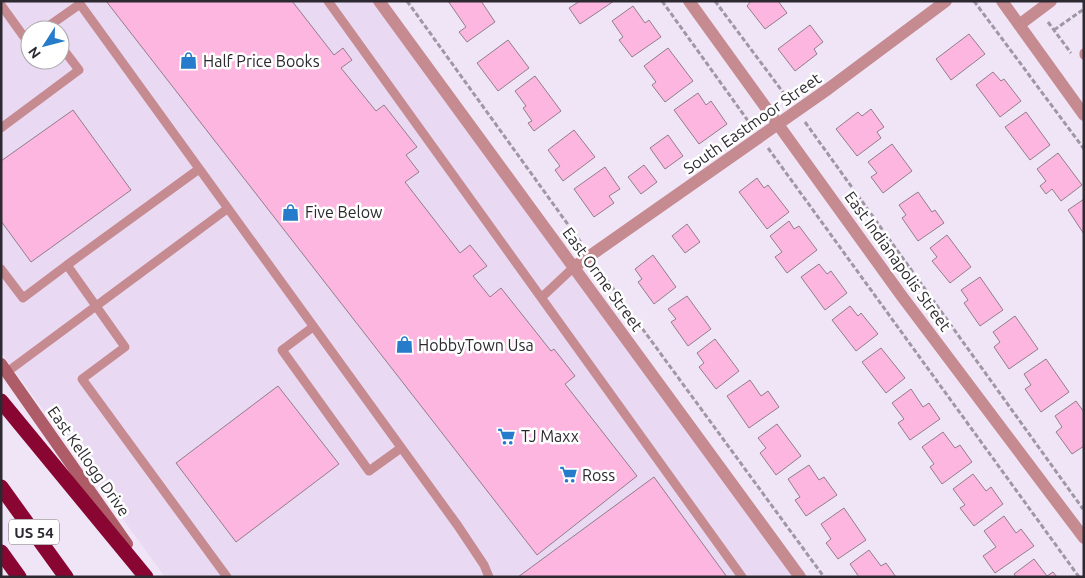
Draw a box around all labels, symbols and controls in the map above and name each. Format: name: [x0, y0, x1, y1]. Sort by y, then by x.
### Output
north arrow: [20, 20, 70, 70]
text: N: [25, 44, 44, 62]
shop icon: Half Price Books: [179, 51, 199, 71]
place label: Half Price Books: [203, 52, 320, 70]
street label: South Eastmoor Street: [680, 68, 825, 177]
street label: East Indianapolis Street: [841, 188, 955, 335]
shop icon: Five Below: [281, 202, 301, 222]
place label: Five Below: [305, 203, 383, 221]
street label: East Orme Street: [559, 224, 647, 335]
shop icon: HobbyTown Usa: [394, 335, 414, 355]
place label: HobbyTown Usa: [418, 336, 534, 354]
street label: East Kellogg Drive: [44, 403, 134, 519]
supermarket icon: TJ Maxx: [497, 426, 517, 446]
place label: TJ Maxx: [521, 427, 579, 445]
supermarket icon: Ross: [558, 465, 578, 485]
place label: Ross: [582, 466, 615, 484]
road number: US 54: [9, 520, 59, 544]

